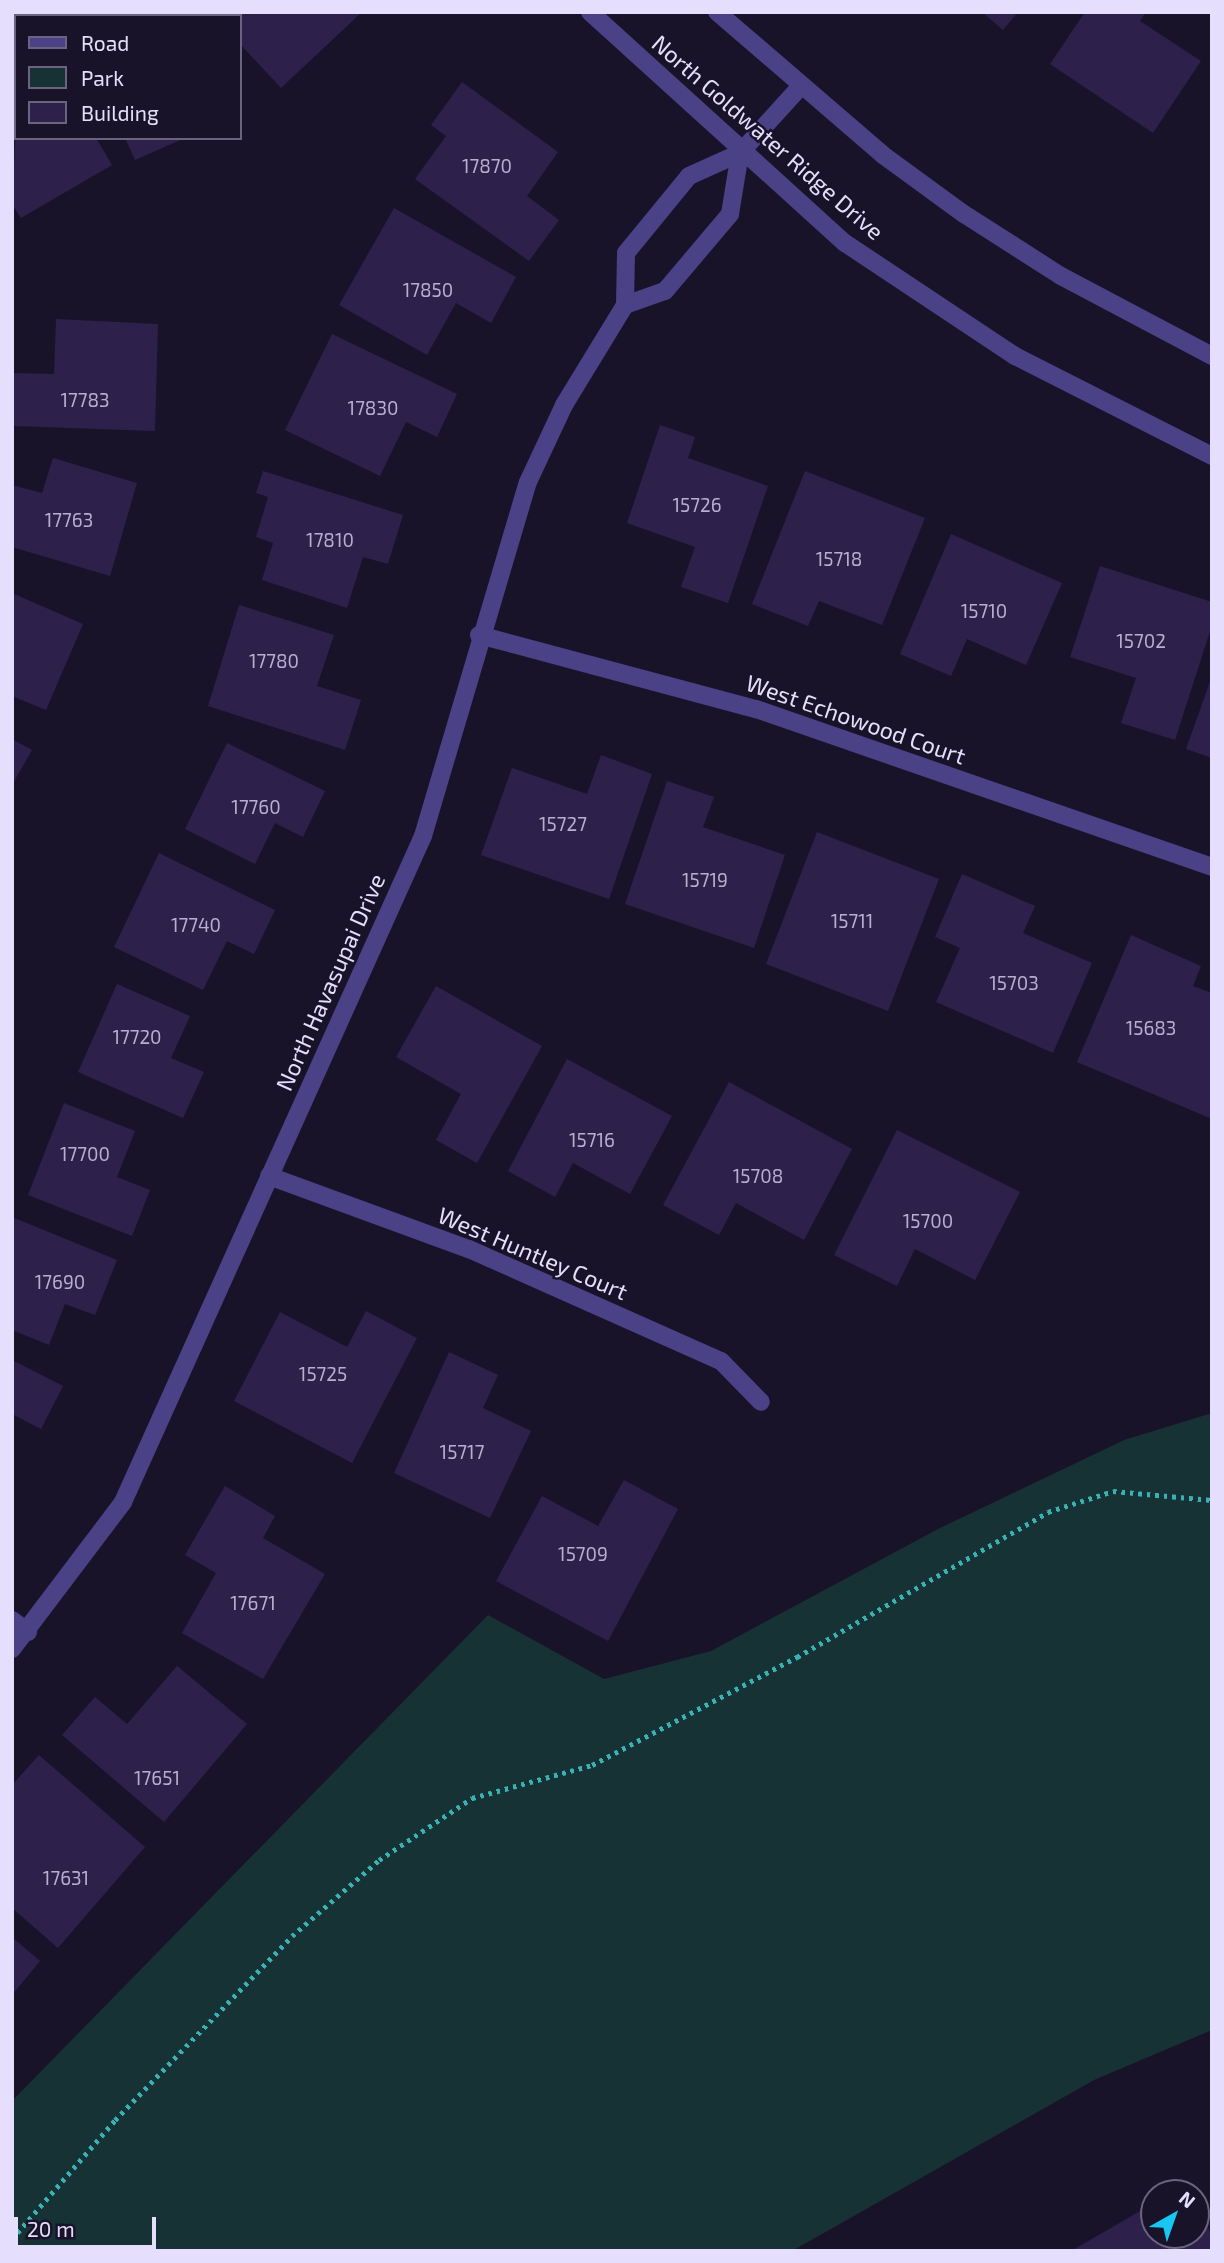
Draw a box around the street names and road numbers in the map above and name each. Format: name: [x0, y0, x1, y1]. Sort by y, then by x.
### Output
street label: North Goldwater Ridge Drive: [646, 29, 890, 245]
street label: West Echowood Court: [743, 668, 969, 770]
street label: North Havasupai Drive: [270, 869, 390, 1095]
street label: West Huntley Court: [434, 1201, 632, 1305]

